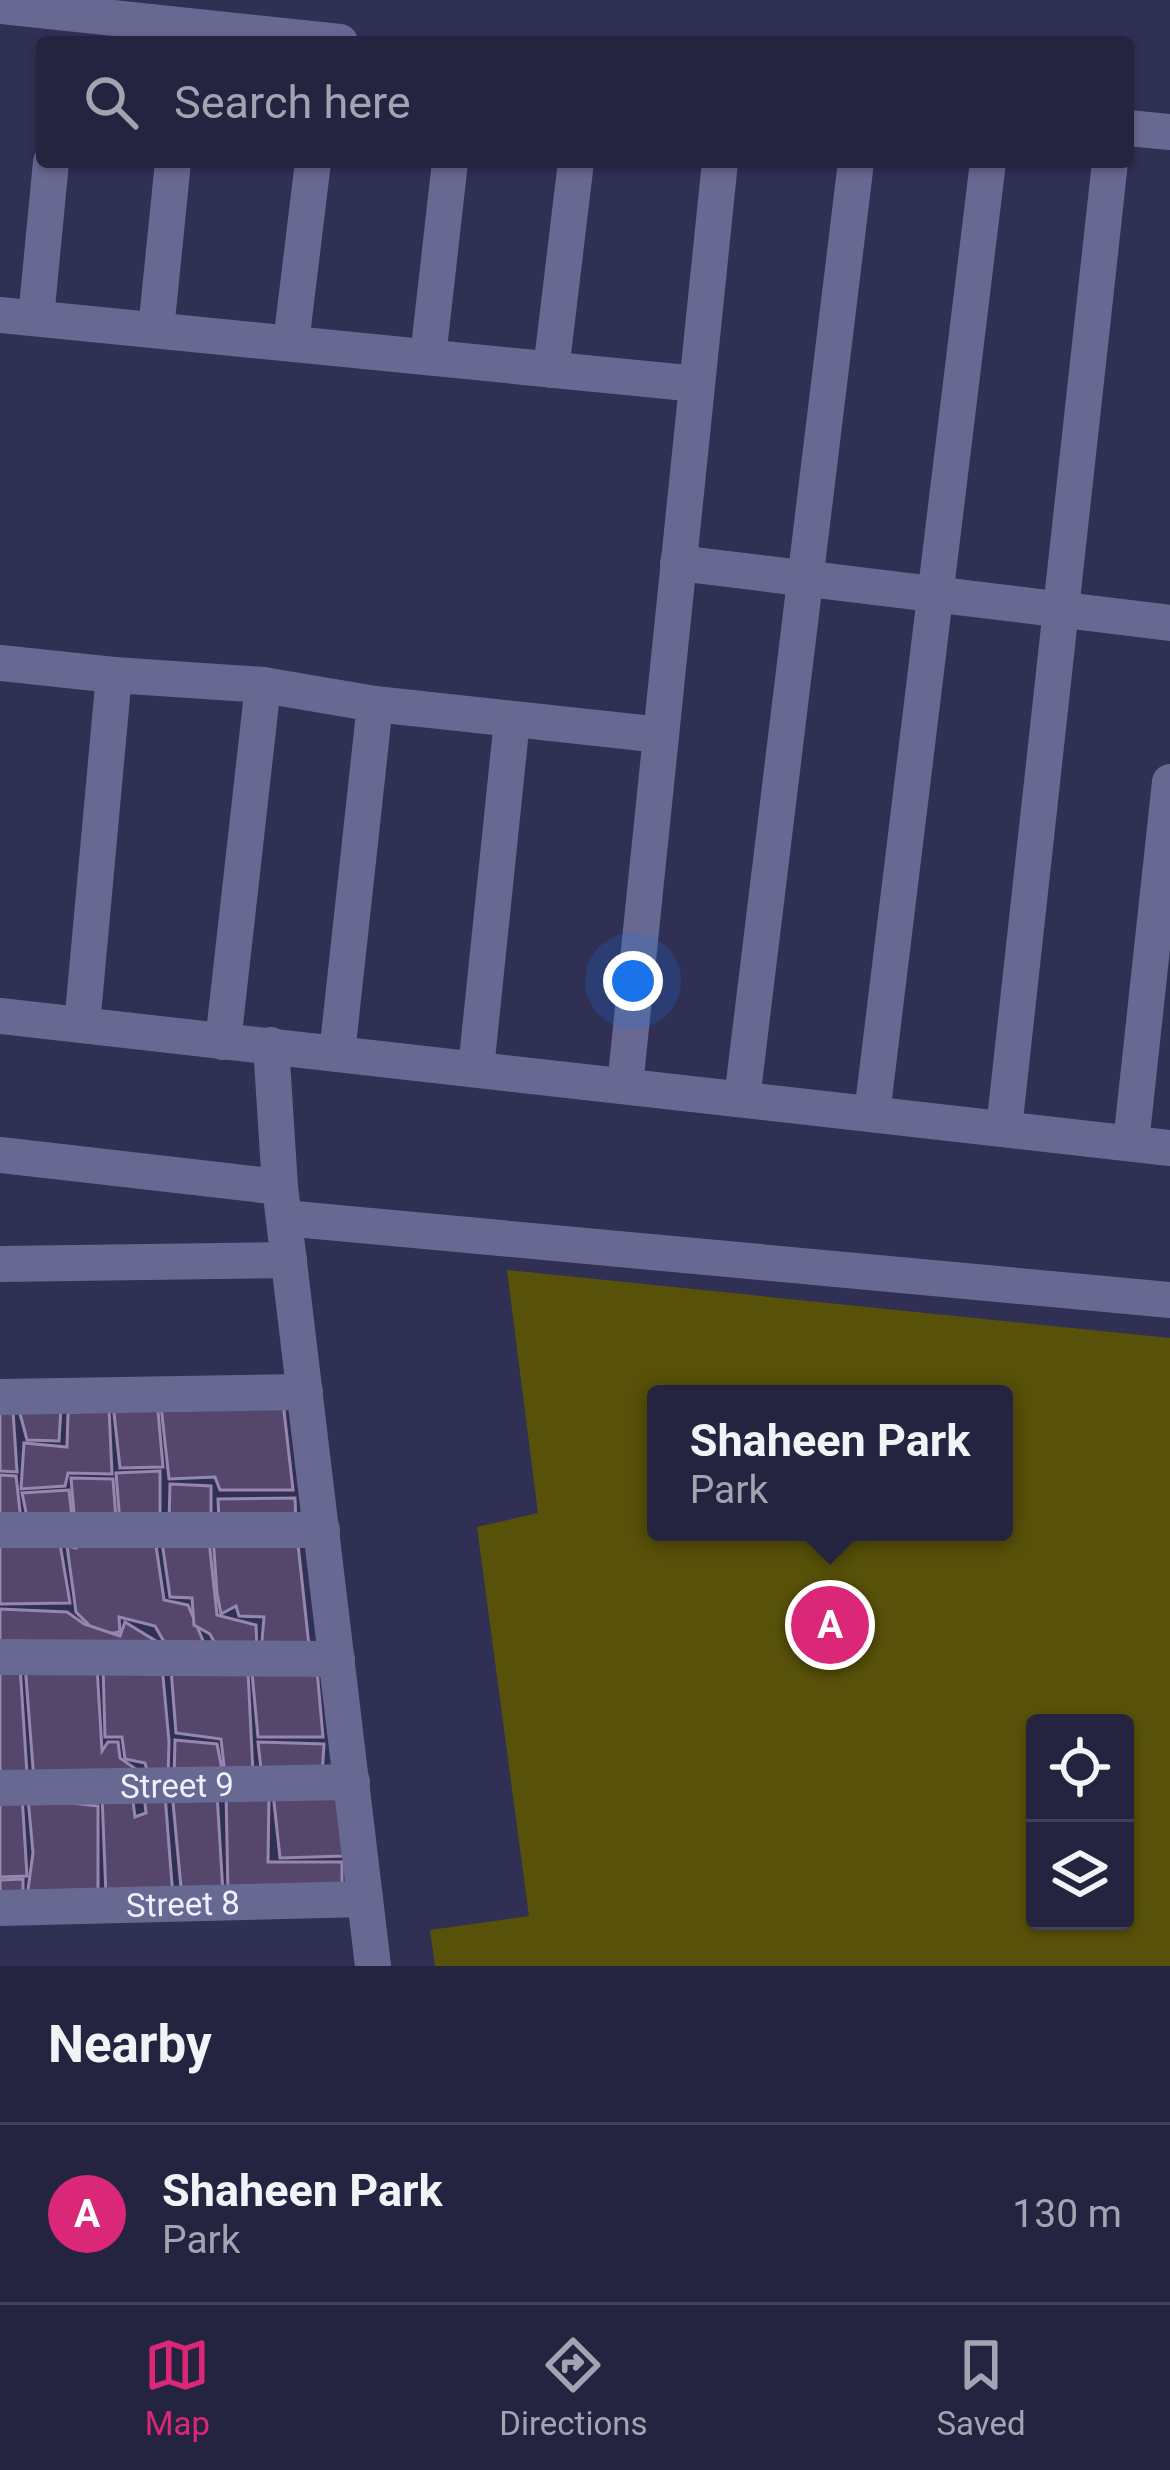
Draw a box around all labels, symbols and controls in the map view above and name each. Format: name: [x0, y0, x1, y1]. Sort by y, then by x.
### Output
search box: [36, 36, 1134, 168]
icon: search: [78, 69, 144, 135]
text: Search here: [174, 76, 411, 129]
your location: [603, 951, 663, 1011]
popup: [647, 1385, 1013, 1541]
text: Shaheen Park: [690, 1414, 970, 1467]
text: Park: [690, 1467, 768, 1513]
pin: A: [791, 1580, 869, 1670]
map controls: [1026, 1714, 1134, 1930]
button: locate: [1026, 1714, 1134, 1822]
street label: Street 9: [120, 1765, 234, 1806]
button: layers: [1026, 1822, 1134, 1930]
street label: Street 8: [126, 1883, 240, 1925]
text: Nearby: [48, 2015, 212, 2074]
text: Shaheen Park: [162, 2164, 443, 2217]
text: A: [74, 2191, 100, 2237]
text: 130 m: [1012, 2191, 1122, 2237]
text: Park: [162, 2217, 241, 2263]
tab: Map: [144, 2332, 210, 2443]
tab: Directions: [499, 2332, 648, 2443]
tab: Saved: [936, 2332, 1026, 2443]

